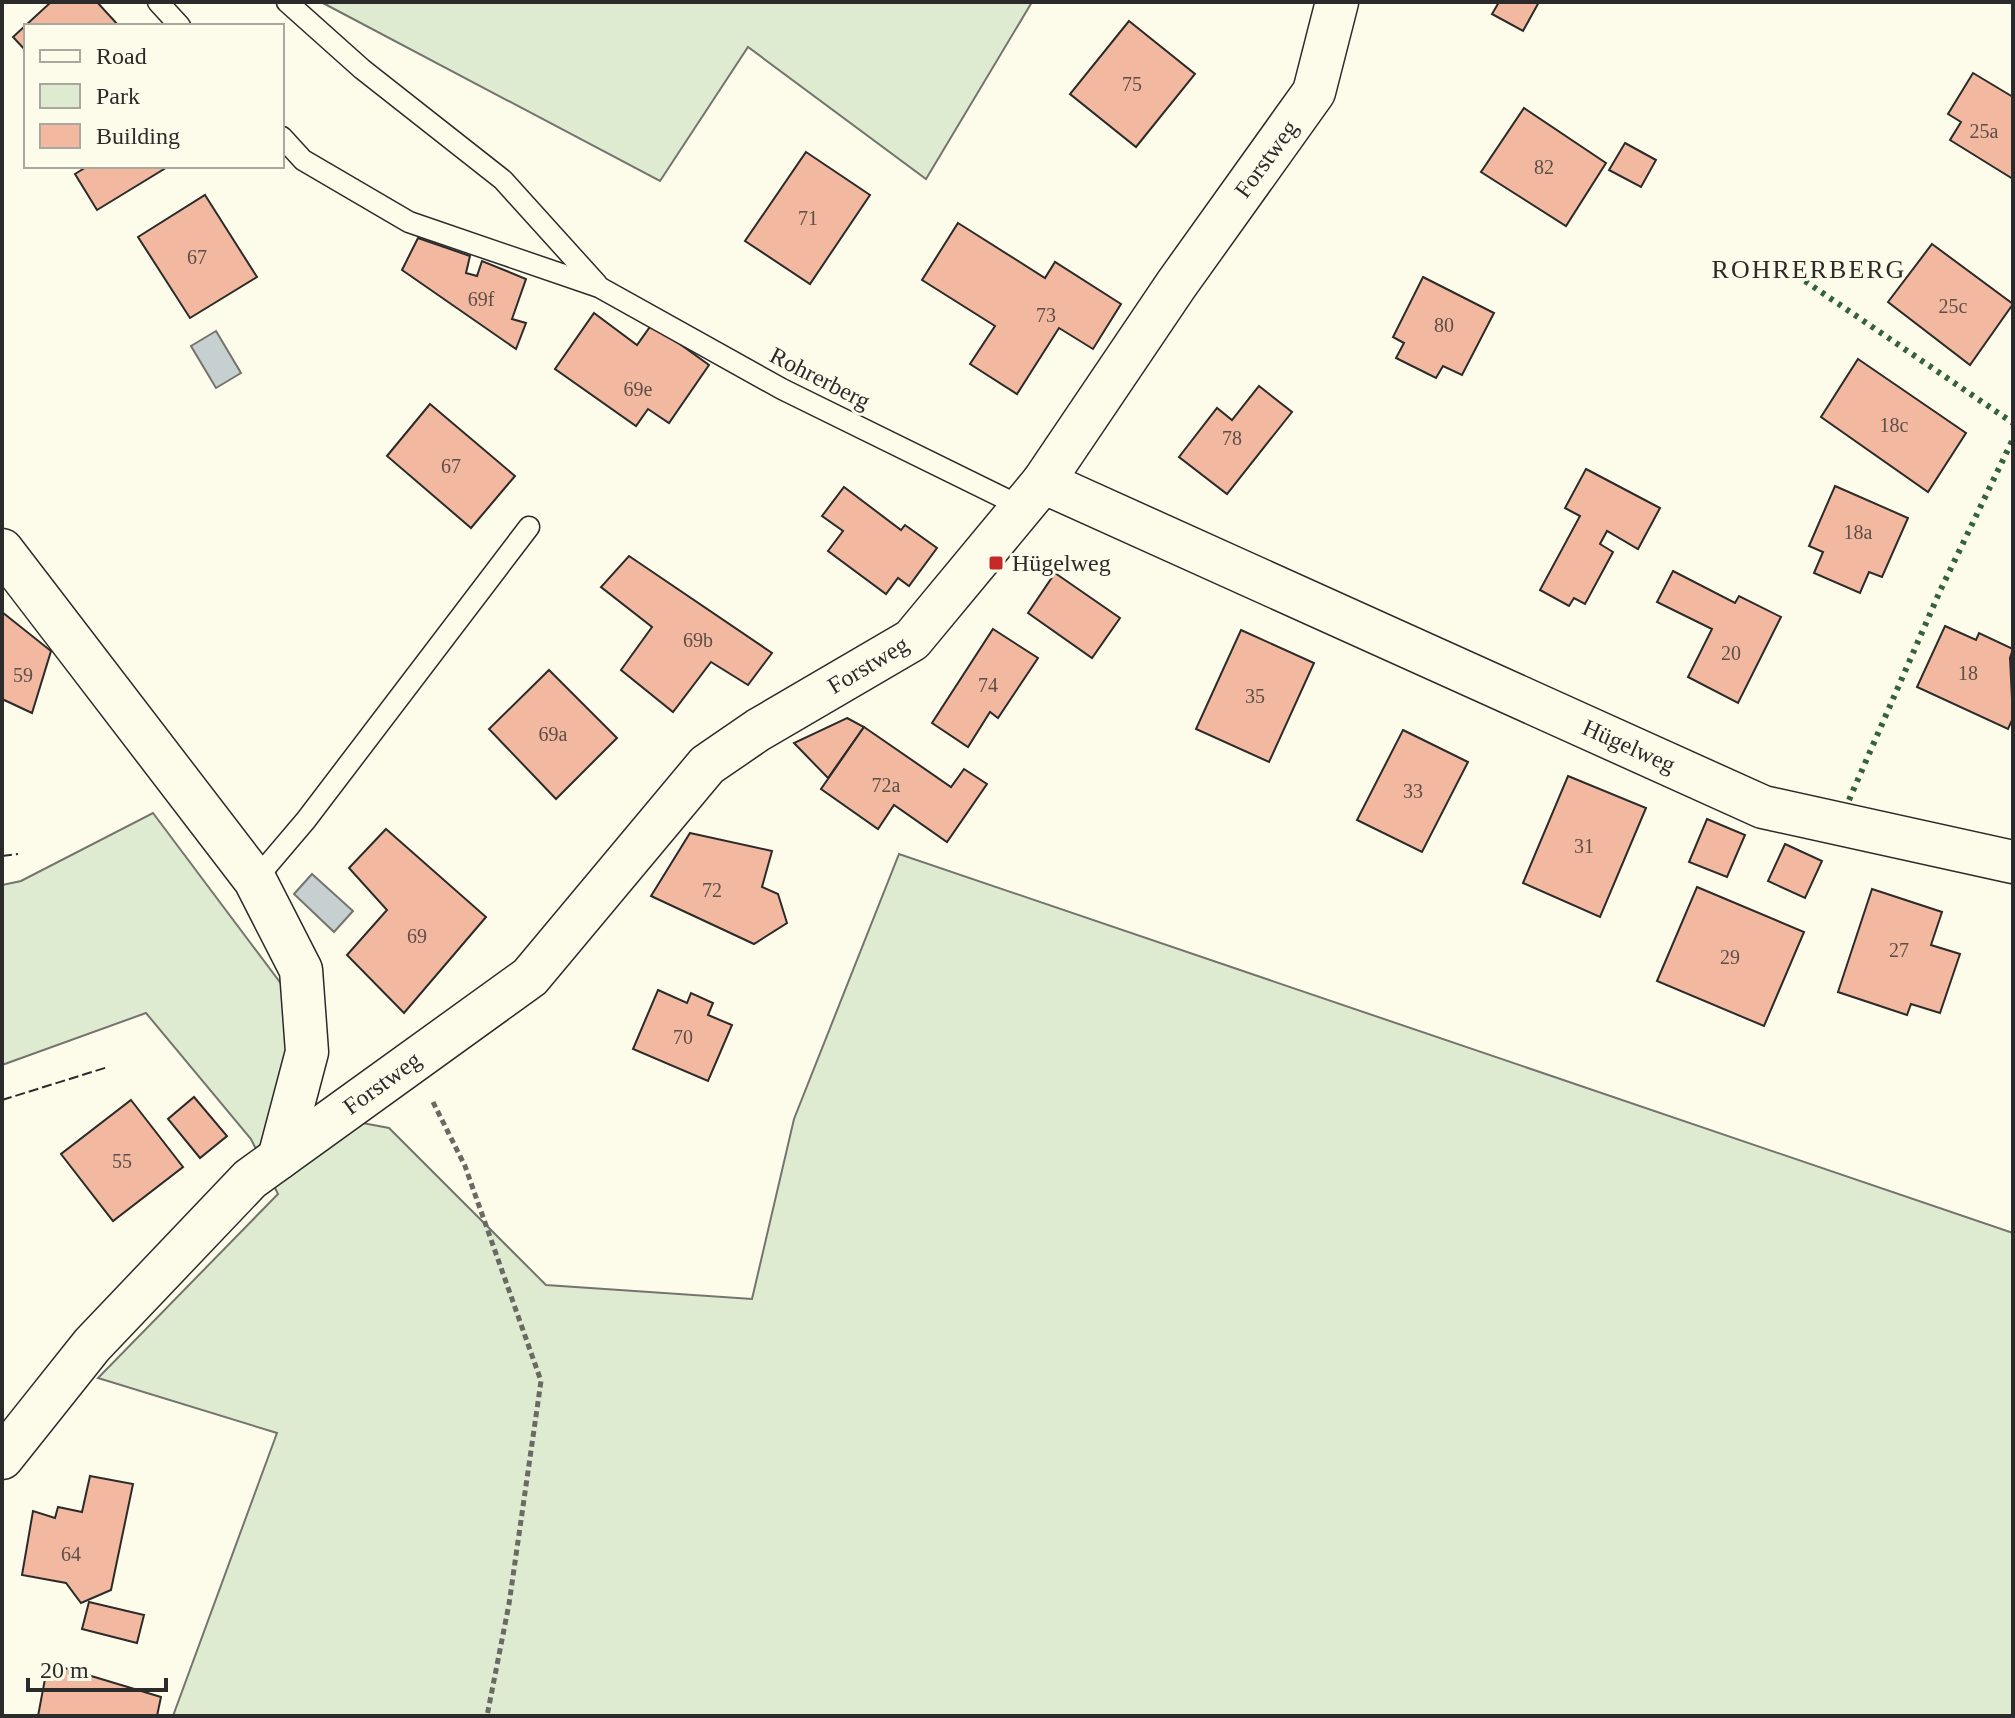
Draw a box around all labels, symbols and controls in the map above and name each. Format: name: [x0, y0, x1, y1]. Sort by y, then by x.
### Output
legend: [24, 24, 284, 168]
text: Road: [96, 43, 147, 69]
house number: 75: [1122, 73, 1142, 95]
text: Park: [96, 83, 140, 109]
street label: Forstweg: [1229, 115, 1303, 203]
house number: 25a: [1970, 120, 1999, 142]
text: Building: [96, 123, 180, 149]
house number: 82: [1534, 156, 1554, 178]
house number: 71: [798, 207, 818, 229]
house number: 67: [187, 246, 207, 268]
district label: ROHRERBERG: [1712, 255, 1906, 284]
house number: 69f: [468, 288, 495, 310]
house number: 25c: [1939, 295, 1968, 317]
house number: 73: [1036, 304, 1056, 326]
house number: 80: [1434, 314, 1454, 336]
street label: Rohrerberg: [766, 342, 874, 414]
house number: 69e: [624, 378, 653, 400]
house number: 18c: [1880, 414, 1909, 436]
house number: 78: [1222, 427, 1242, 449]
house number: 67: [441, 455, 461, 477]
house number: 18a: [1844, 521, 1873, 543]
place label: Hügelweg: [1012, 550, 1111, 576]
marker: Hügelweg: [987, 554, 1005, 572]
house number: 69b: [683, 629, 713, 651]
street label: Forstweg: [823, 631, 913, 699]
house number: 20: [1721, 642, 1741, 664]
house number: 18: [1958, 662, 1978, 684]
house number: 59: [13, 664, 33, 686]
house number: 74: [978, 674, 998, 696]
house number: 35: [1245, 685, 1265, 707]
street label: Hügelweg: [1579, 714, 1679, 778]
house number: 69a: [539, 723, 568, 745]
house number: 72a: [872, 774, 901, 796]
house number: 33: [1403, 780, 1423, 802]
house number: 31: [1574, 835, 1594, 857]
house number: 72: [702, 879, 722, 901]
house number: 69: [407, 925, 427, 947]
house number: 27: [1889, 939, 1909, 961]
house number: 29: [1720, 946, 1740, 968]
house number: 70: [673, 1026, 693, 1048]
street label: Forstweg: [338, 1046, 426, 1120]
house number: 55: [112, 1150, 132, 1172]
house number: 64: [61, 1543, 81, 1565]
scale bar: [28, 1642, 166, 1692]
text: 20 m: [40, 1657, 89, 1683]

